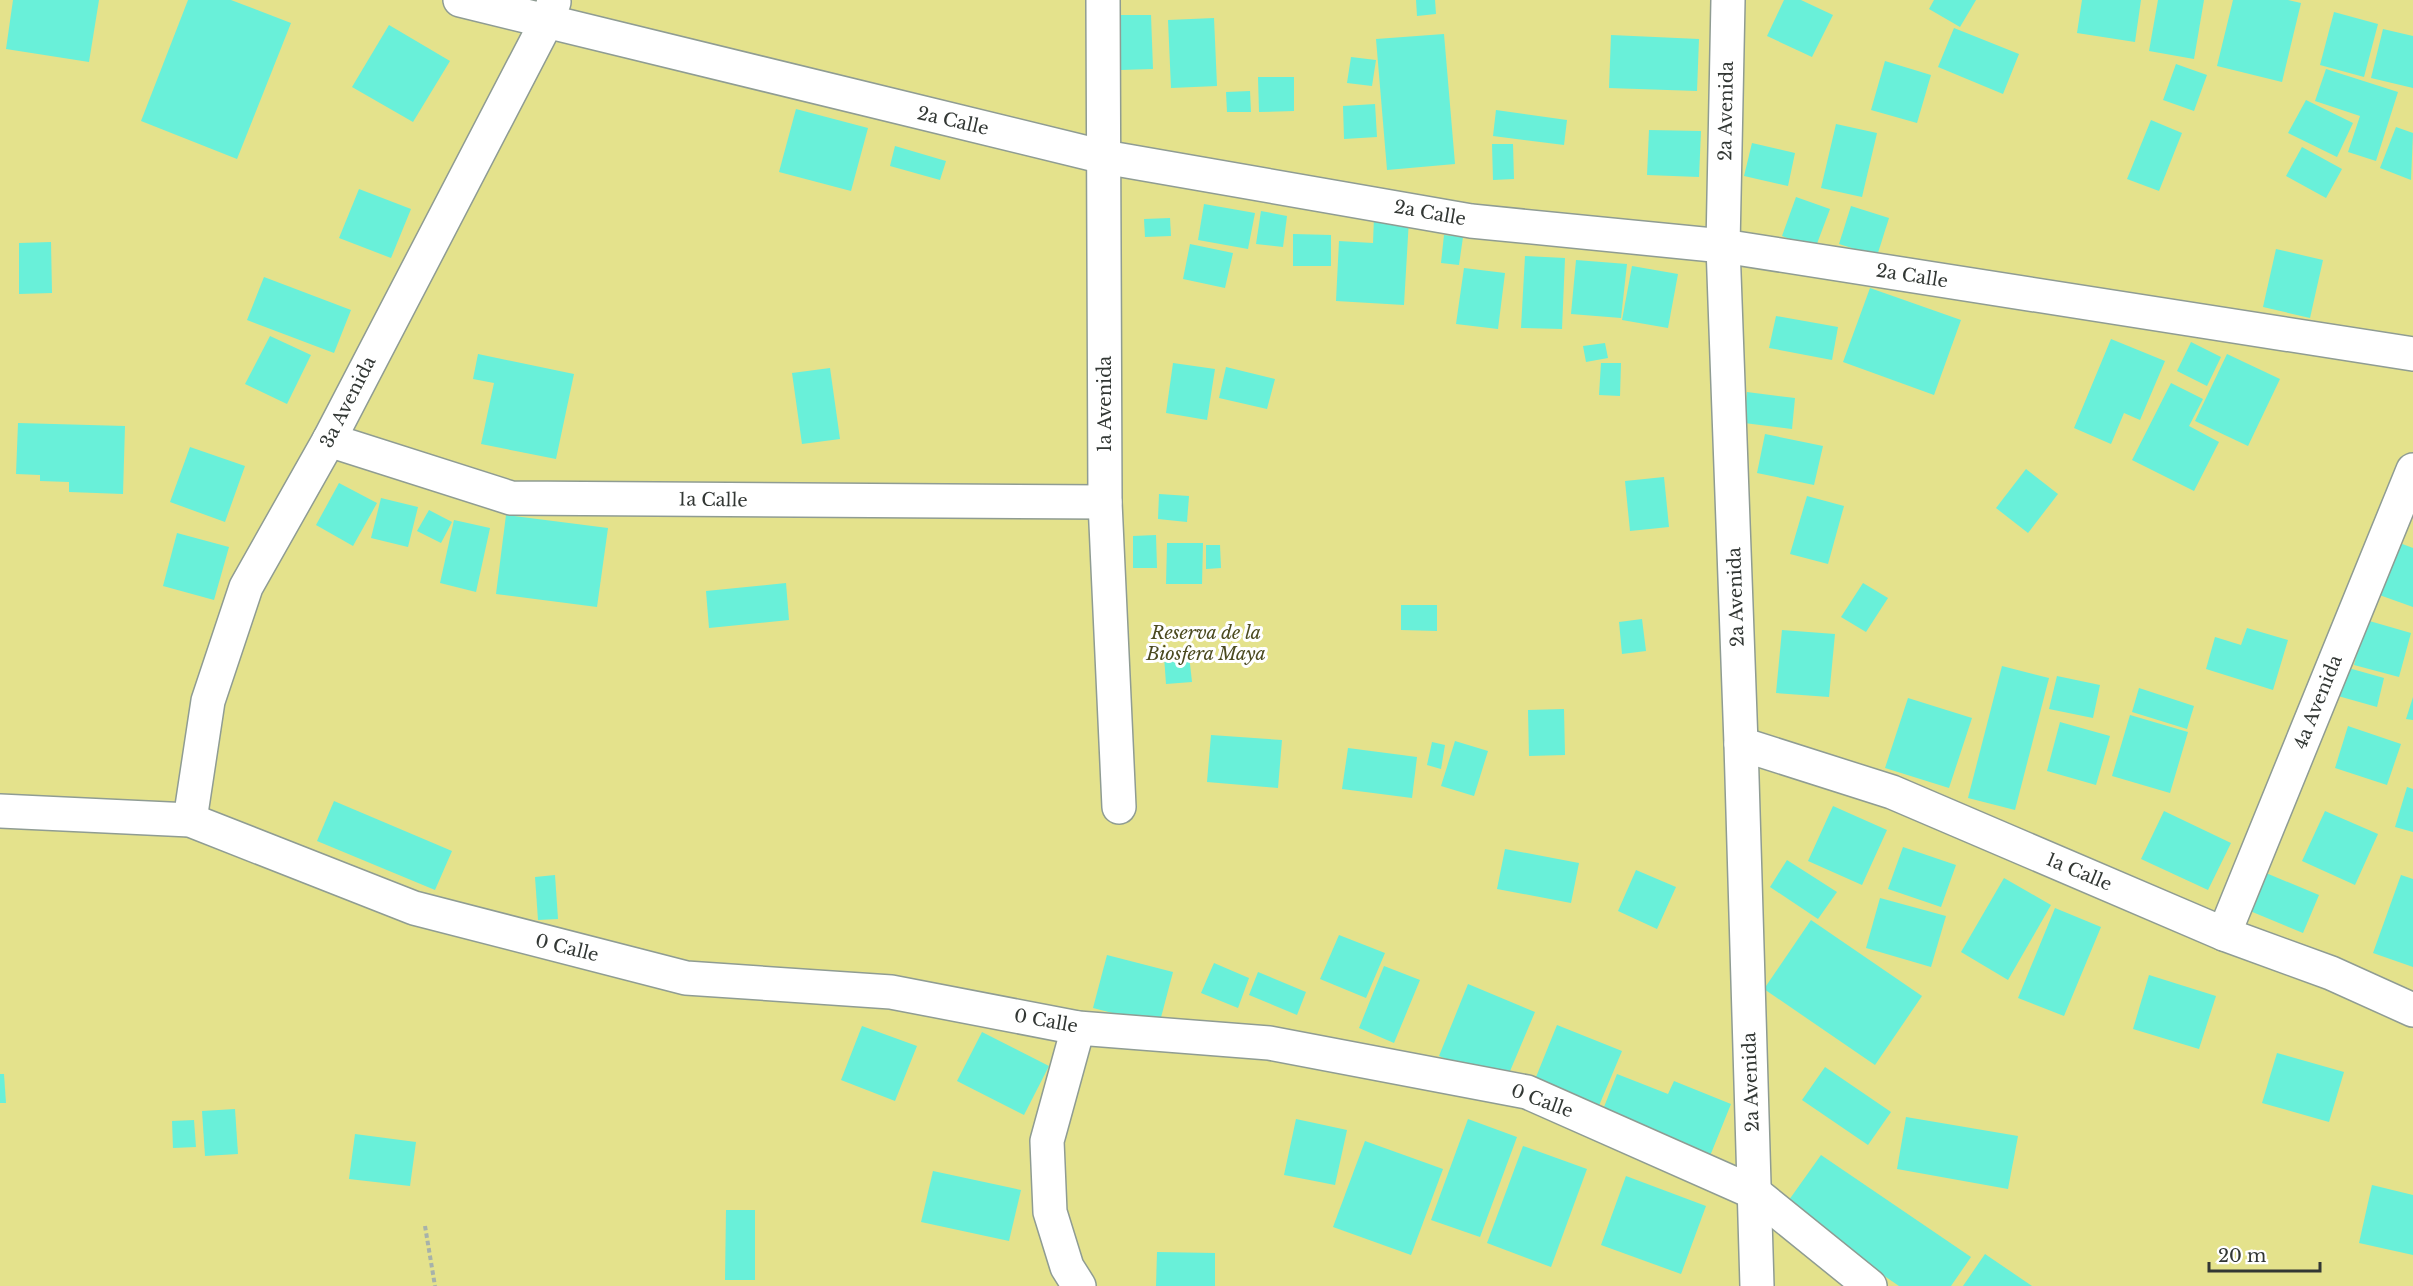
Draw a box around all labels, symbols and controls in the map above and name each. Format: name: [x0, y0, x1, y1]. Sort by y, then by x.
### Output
street label: 2a Avenida: [1714, 61, 1738, 161]
street label: 2a Calle: [915, 102, 991, 140]
street label: 2a Calle: [1392, 196, 1468, 230]
street label: 2a Calle: [1874, 259, 1950, 293]
street label: 3a Avenida: [316, 353, 380, 451]
street label: 1a Avenida: [1094, 356, 1116, 452]
street label: 1a Calle: [678, 488, 748, 512]
street label: 2a Avenida: [1723, 547, 1749, 647]
park label: Reserva de la Biosfera Maya: [1145, 622, 1266, 665]
street label: 4a Avenida: [2289, 652, 2347, 752]
street label: 1a Calle: [2043, 848, 2115, 896]
street label: 0 Calle: [533, 930, 601, 966]
street label: 0 Calle: [1012, 1005, 1080, 1037]
street label: 2a Avenida: [1738, 1032, 1764, 1132]
street label: 0 Calle: [1508, 1080, 1576, 1122]
scale bar: [2209, 1235, 2320, 1273]
text: 20 m: [2218, 1245, 2266, 1267]

